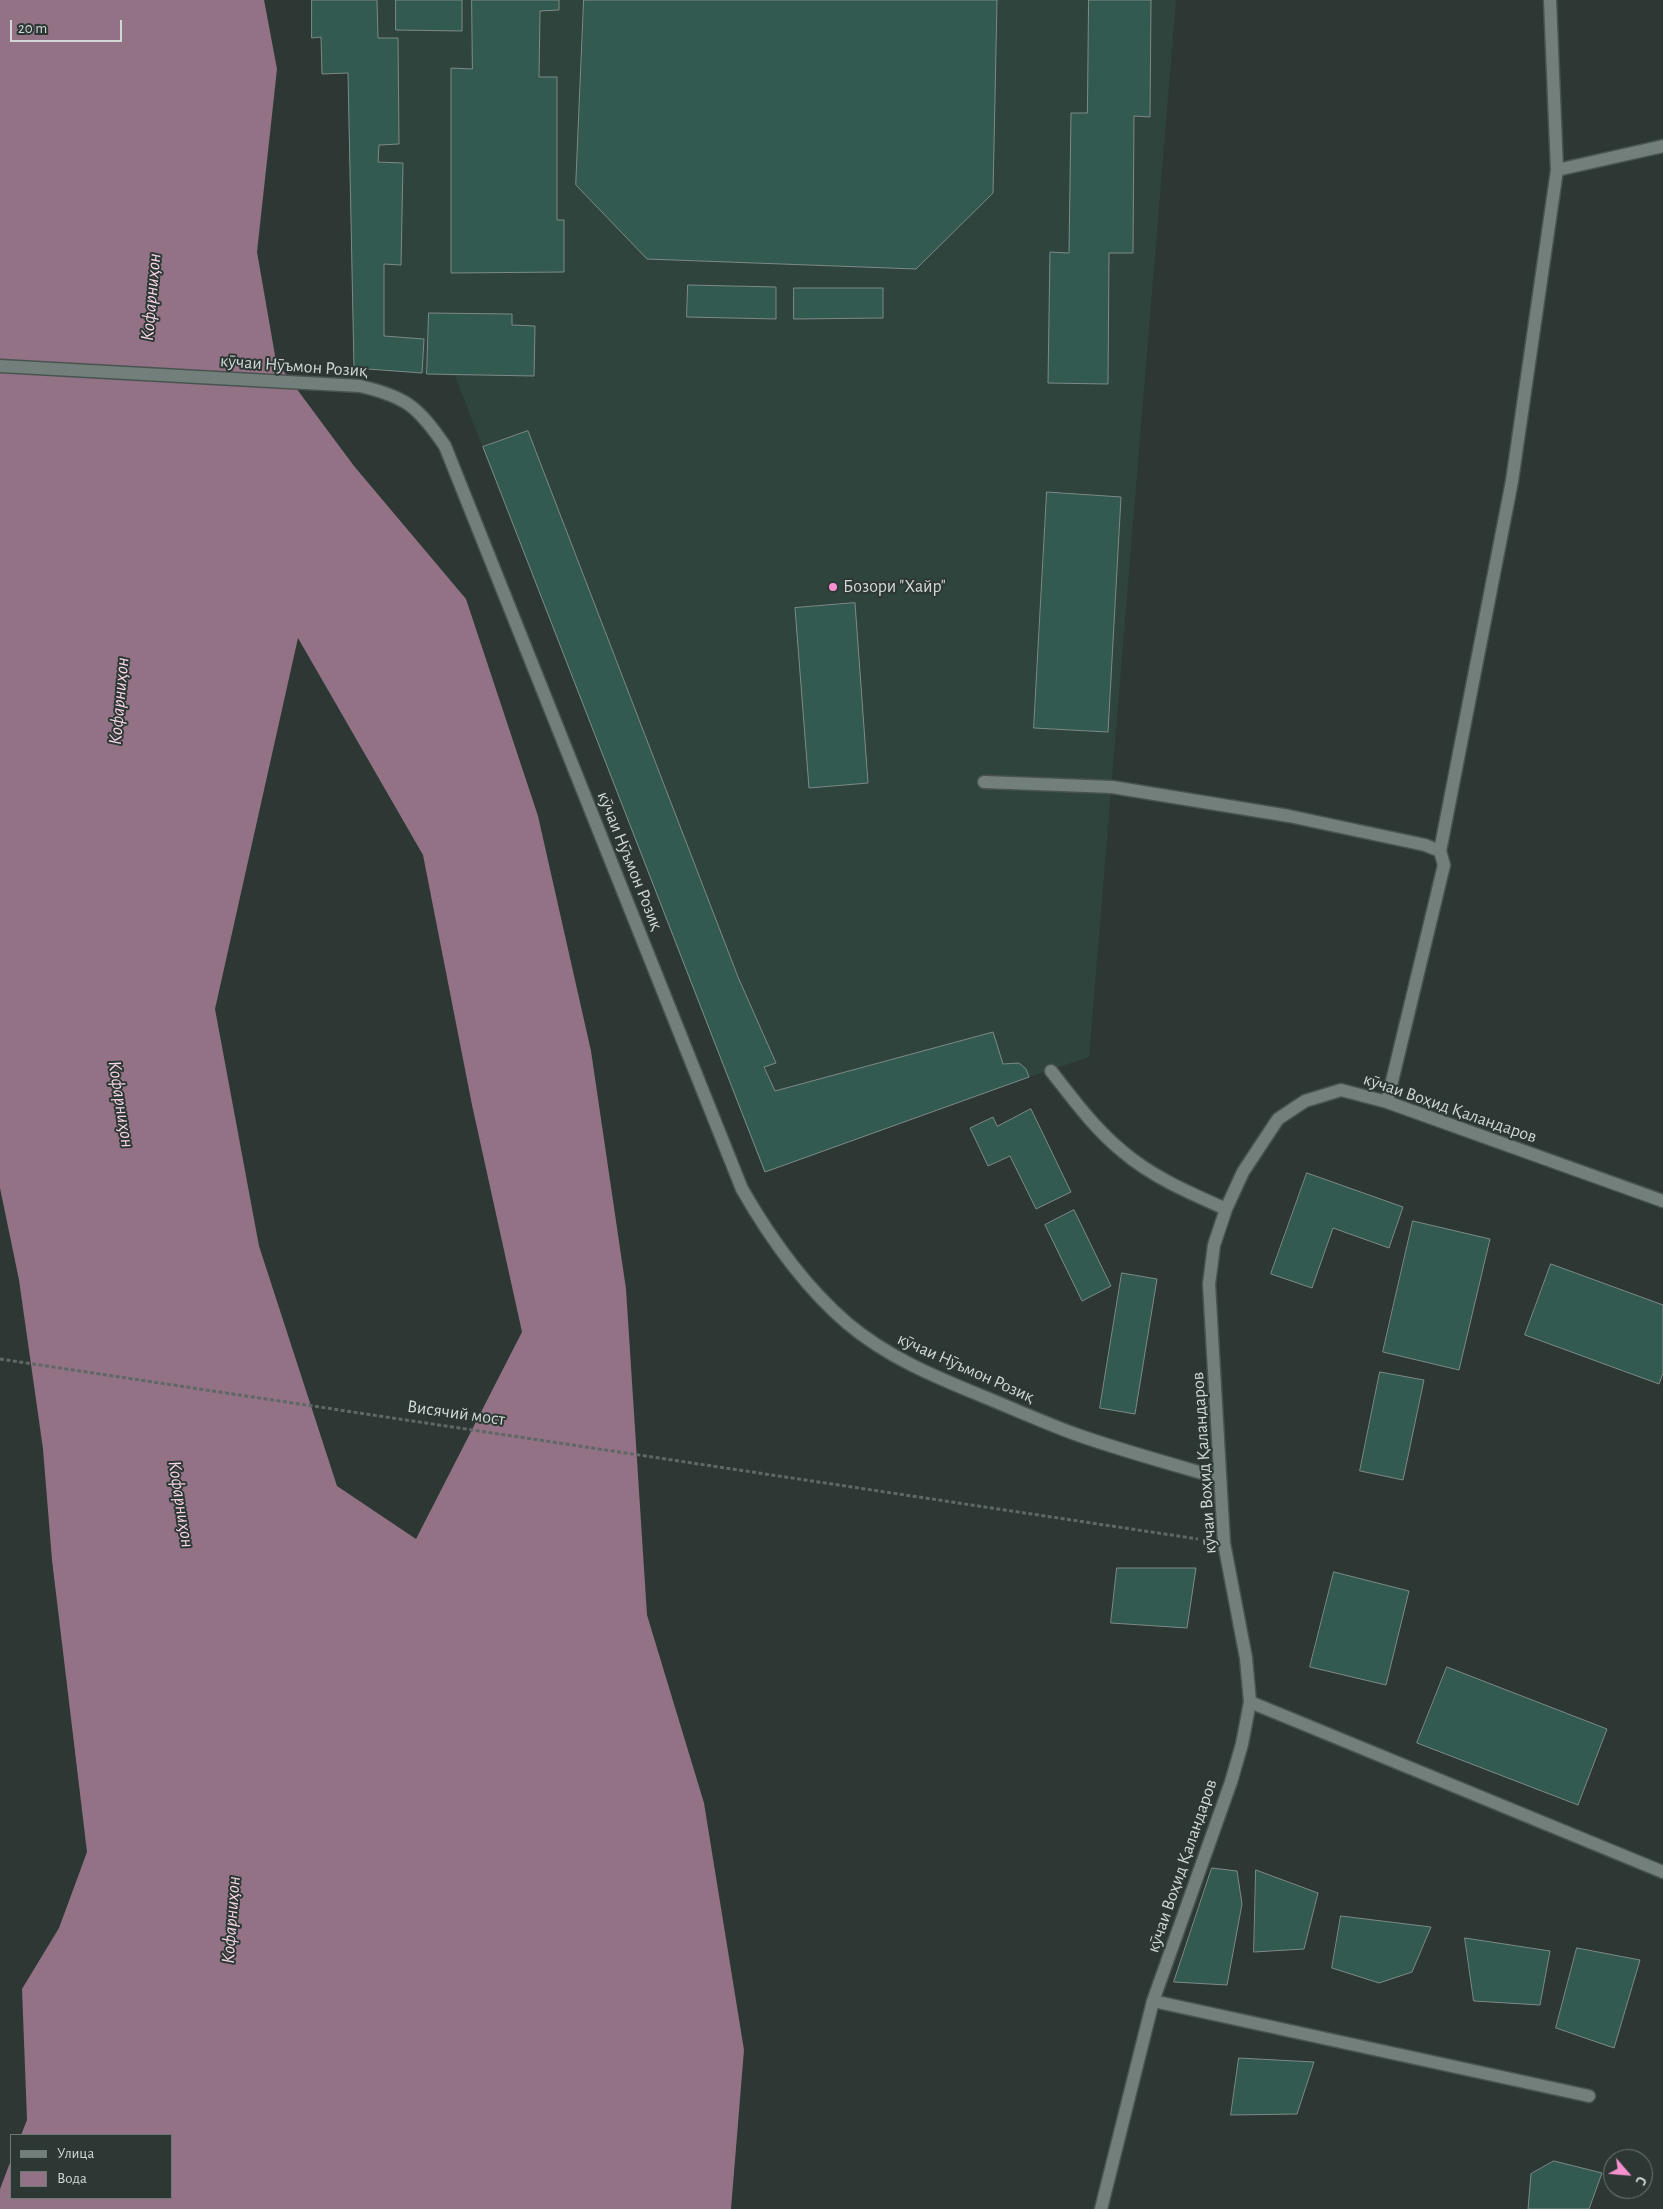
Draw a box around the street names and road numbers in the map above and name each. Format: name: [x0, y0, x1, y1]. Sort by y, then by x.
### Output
street label: кӯчаи Нӯъмон Розиқ: [219, 350, 369, 382]
street label: кӯчаи Нӯъмон Розиқ: [592, 788, 668, 934]
street label: кӯчаи Воҳид Қаландаров: [1360, 1068, 1540, 1148]
street label: кӯчаи Нӯъмон Розиқ: [894, 1328, 1038, 1408]
street label: кӯчаи Воҳид Қаландаров: [1187, 1371, 1221, 1555]
street label: Висячий мост: [406, 1395, 506, 1431]
street label: кӯчаи Воҳид Қаландаров: [1142, 1776, 1222, 1956]

